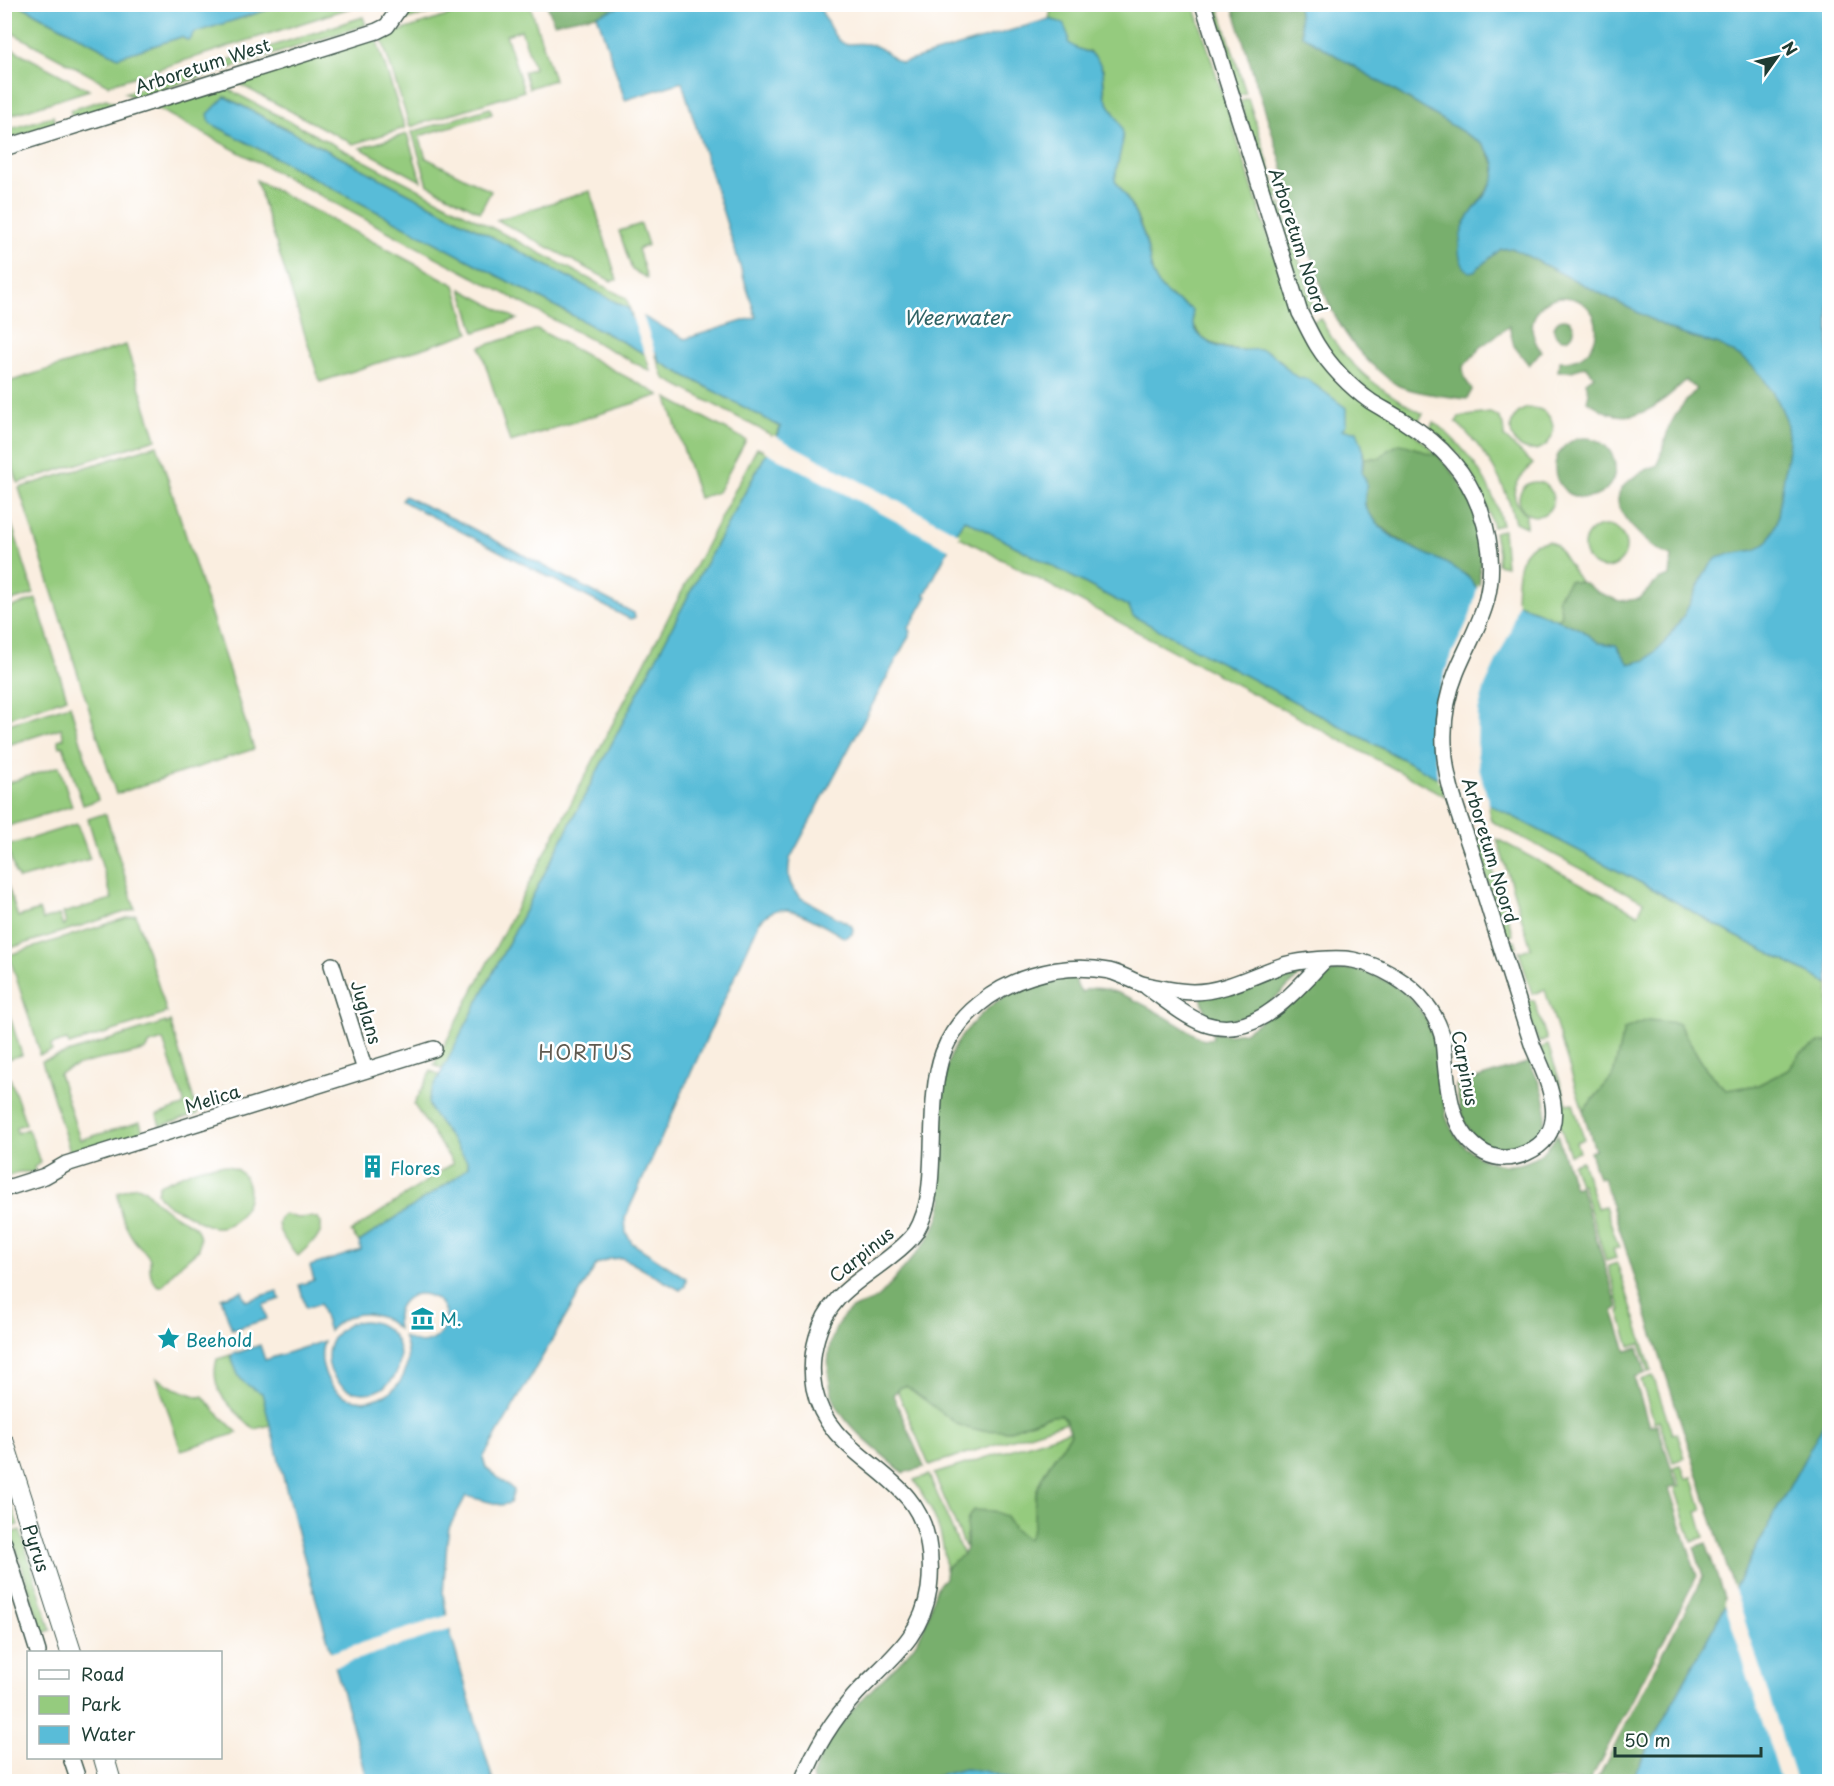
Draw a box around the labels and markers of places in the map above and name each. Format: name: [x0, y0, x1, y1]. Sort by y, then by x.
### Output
building icon: Flores: [359, 1154, 385, 1180]
place label: Flores: [390, 1154, 440, 1181]
museum icon: M.: [409, 1305, 435, 1331]
place label: M.: [440, 1305, 462, 1332]
place icon: Beehold: [155, 1326, 181, 1352]
place label: Beehold: [186, 1326, 252, 1353]

